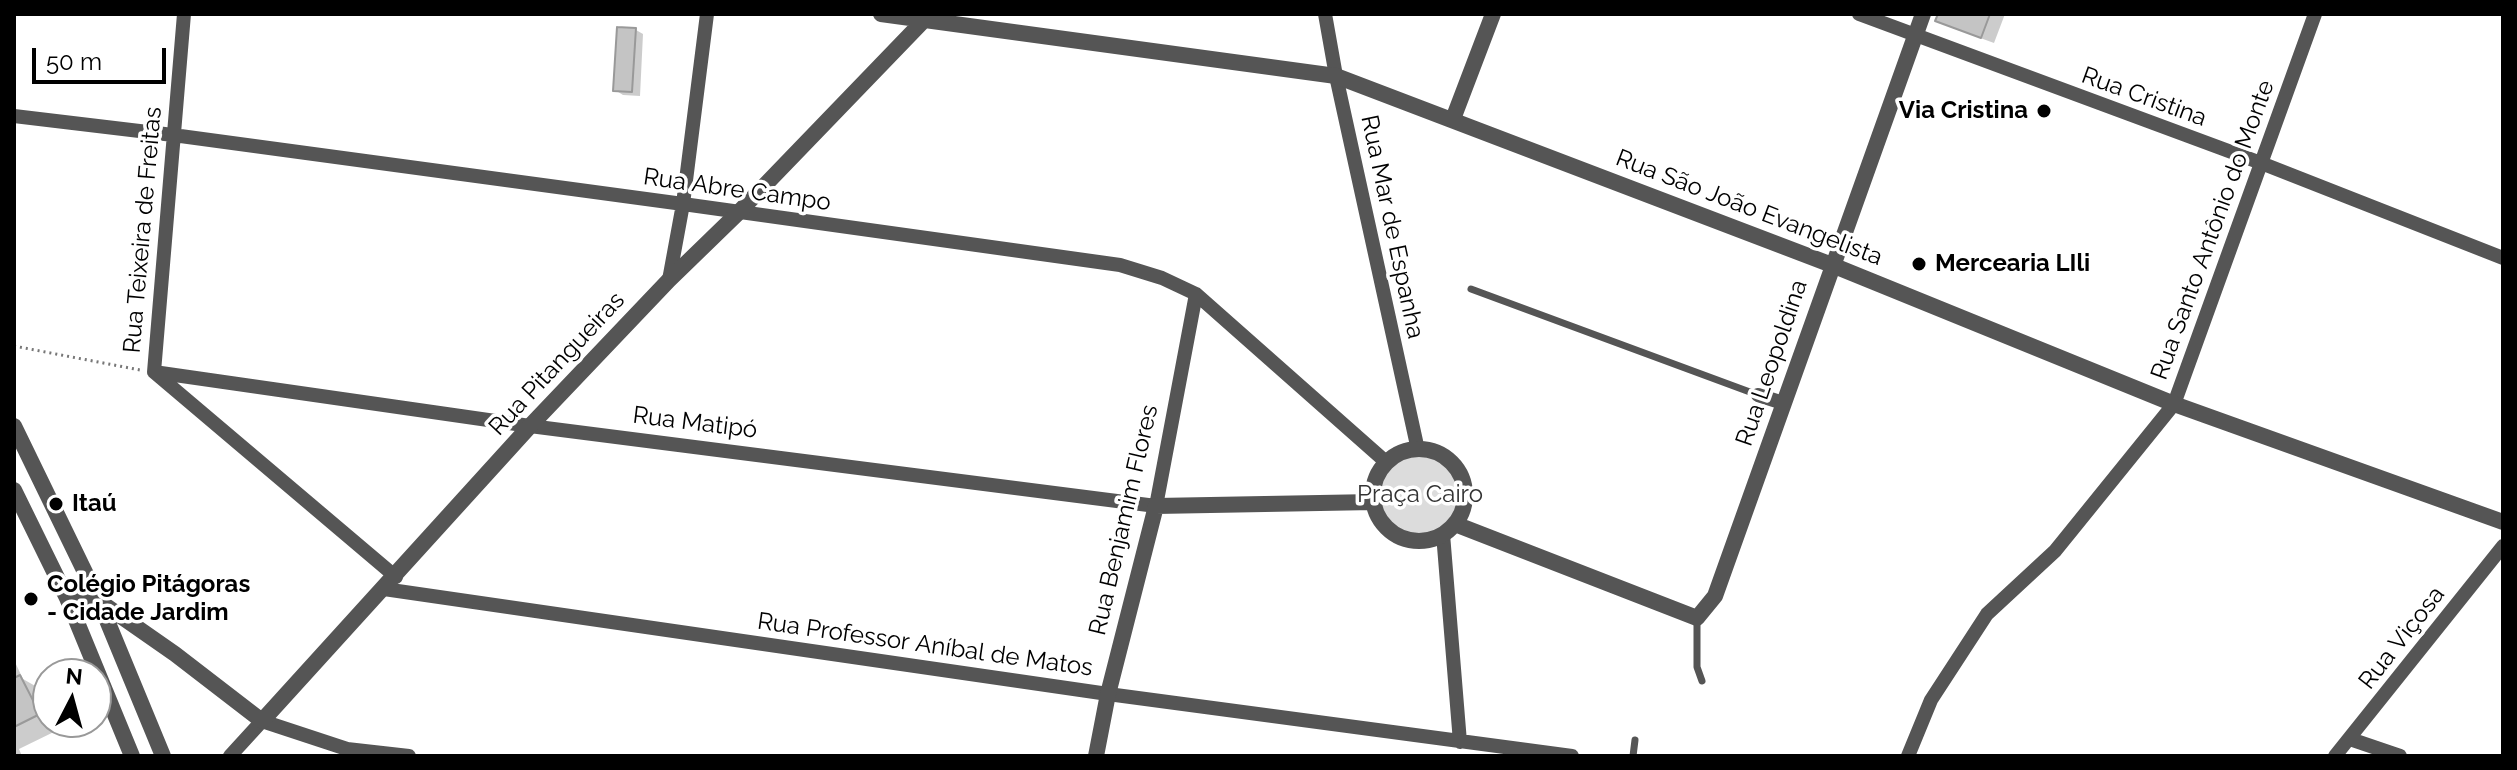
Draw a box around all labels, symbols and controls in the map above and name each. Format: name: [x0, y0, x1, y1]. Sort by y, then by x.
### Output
scale bar: [36, 32, 170, 82]
text: 50 m: [46, 47, 102, 76]
street label: Rua Cristina: [2078, 61, 2210, 133]
street label: Rua Santo Antônio do Monte: [2145, 76, 2281, 384]
place label: Via Cristina: [1899, 97, 2028, 125]
marker: Via Cristina: [2035, 102, 2053, 120]
street label: Rua Teixeira de Freitas: [118, 106, 168, 354]
street label: Rua Mar de Espanha: [1354, 113, 1430, 341]
street label: Rua São João Evangelista: [1612, 144, 1886, 272]
street label: Rua Abre Campo: [641, 163, 833, 217]
place label: Mercearia LIli: [1935, 250, 2090, 278]
marker: Mercearia LIli: [1910, 255, 1928, 273]
street label: Rua Leopoldina: [1730, 276, 1814, 450]
street label: Rua Pitangueiras: [483, 286, 631, 442]
street label: Rua Matipó: [631, 401, 759, 445]
street label: Rua Benjamim Flores: [1083, 402, 1165, 638]
park label: Praça Cairo: [1357, 481, 1483, 509]
place label: Itaú: [72, 490, 117, 518]
marker: Itaú: [47, 495, 65, 513]
place label: Colégio Pitágoras - Cidade Jardim: [47, 571, 250, 627]
street label: Rua Viçosa: [2353, 581, 2451, 695]
marker: Colégio Pitágoras - Cidade Jardim: [22, 590, 40, 608]
street label: Rua Professor Aníbal de Matos: [755, 607, 1095, 683]
north arrow: [32, 658, 112, 738]
text: N: [65, 662, 84, 690]

